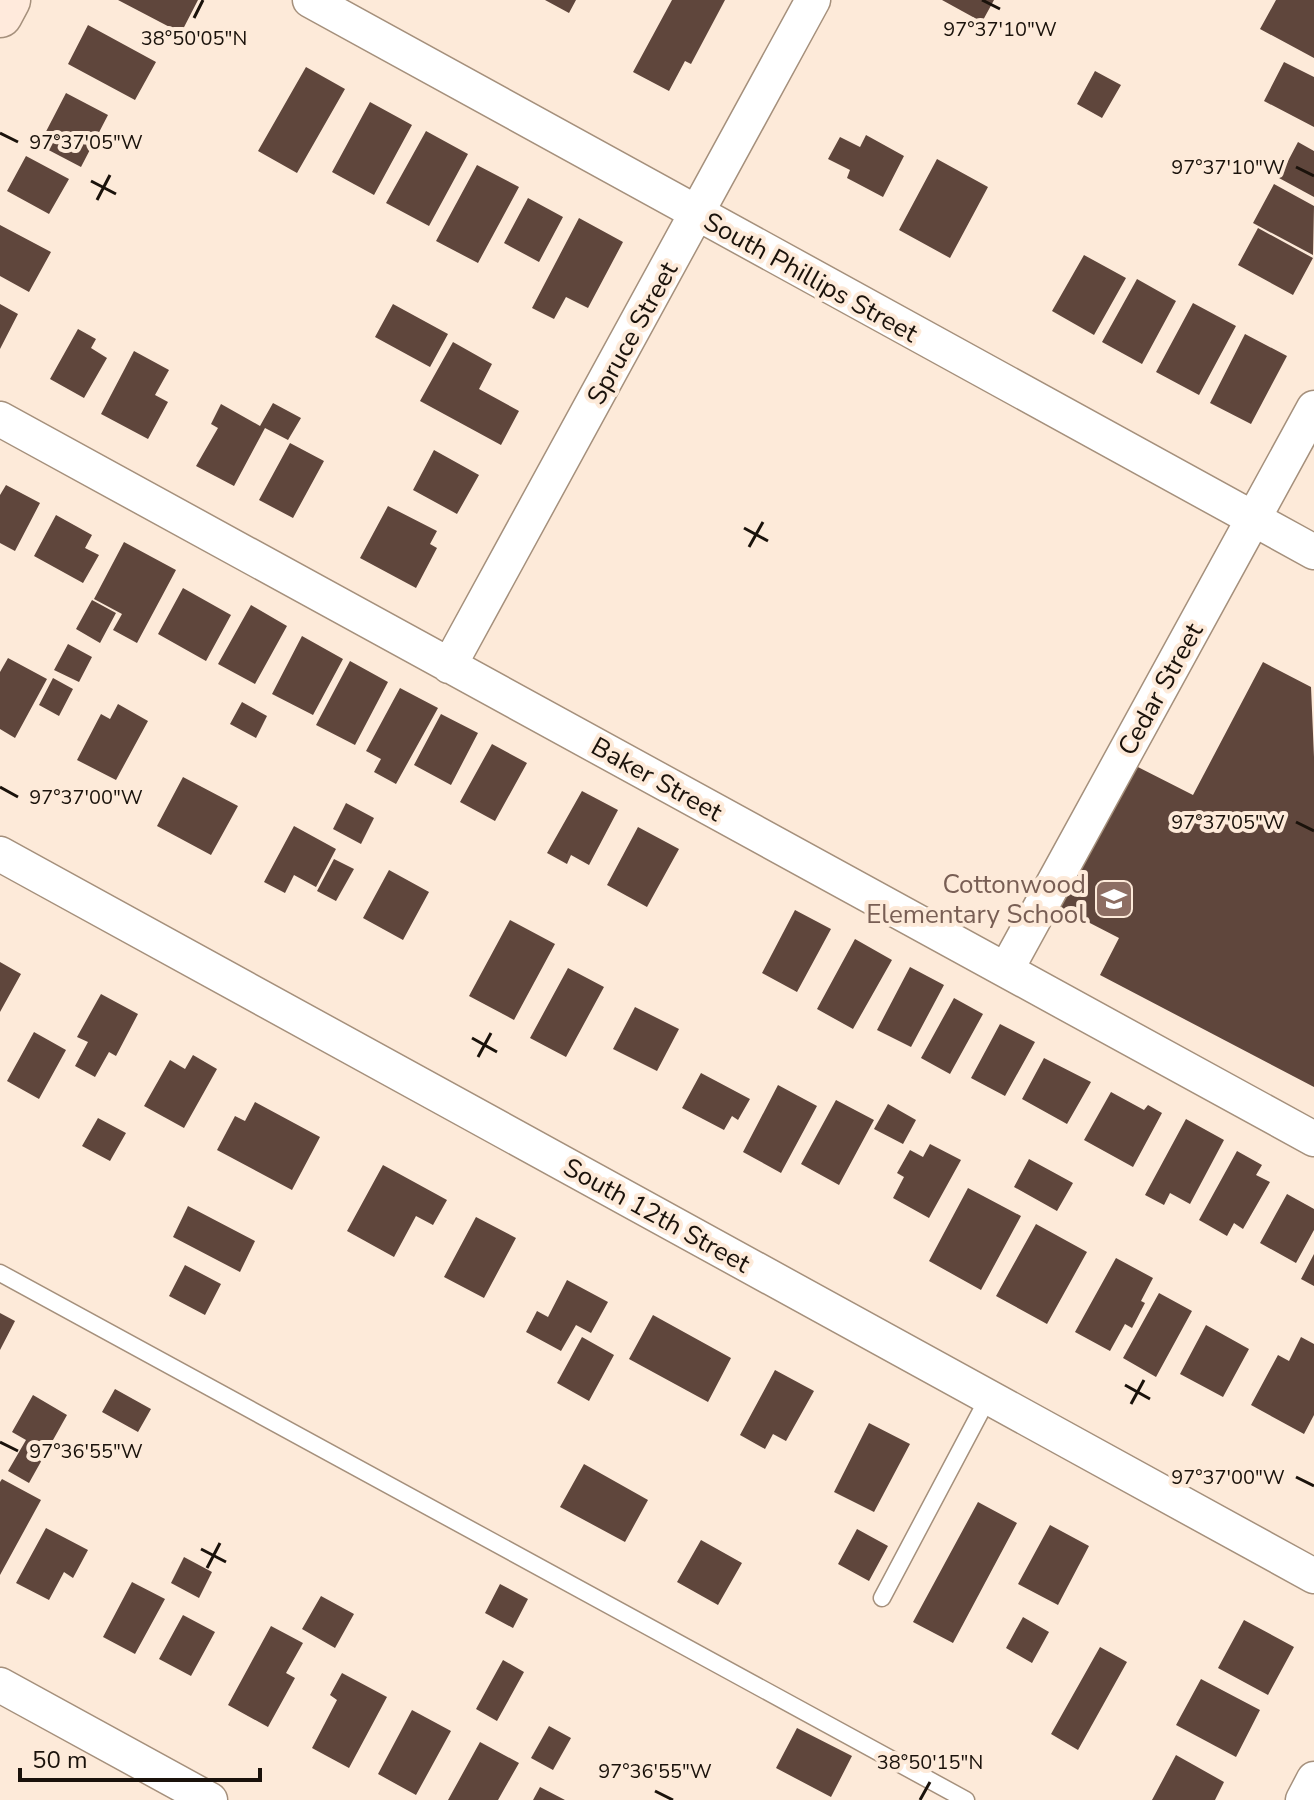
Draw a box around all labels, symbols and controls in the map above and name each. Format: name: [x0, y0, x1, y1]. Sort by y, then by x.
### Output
text: 97°37'10"W: [943, 16, 1057, 43]
text: 38°50'05"N: [141, 25, 247, 52]
text: 97°37'05"W: [29, 129, 143, 156]
text: 97°37'10"W: [1171, 154, 1285, 181]
street label: South Phillips Street: [698, 204, 925, 351]
street label: Spruce Street: [579, 255, 687, 411]
street label: Cedar Street: [1110, 616, 1212, 762]
street label: Baker Street: [585, 729, 729, 830]
text: 97°37'00"W: [29, 784, 143, 811]
text: 97°37'05"W: [1171, 809, 1285, 836]
place label: Cottonwood Elementary School: [866, 867, 1086, 932]
school or university icon: Cottonwood Elementary School: [1093, 878, 1135, 920]
street label: South 12th Street: [557, 1150, 757, 1282]
text: 97°36'55"W: [29, 1438, 143, 1465]
text: 97°37'00"W: [1171, 1464, 1285, 1491]
scale bar: [20, 1732, 260, 1782]
text: 50 m: [32, 1744, 88, 1776]
text: 38°50'15"N: [877, 1749, 983, 1776]
text: 97°36'55"W: [598, 1758, 712, 1785]

